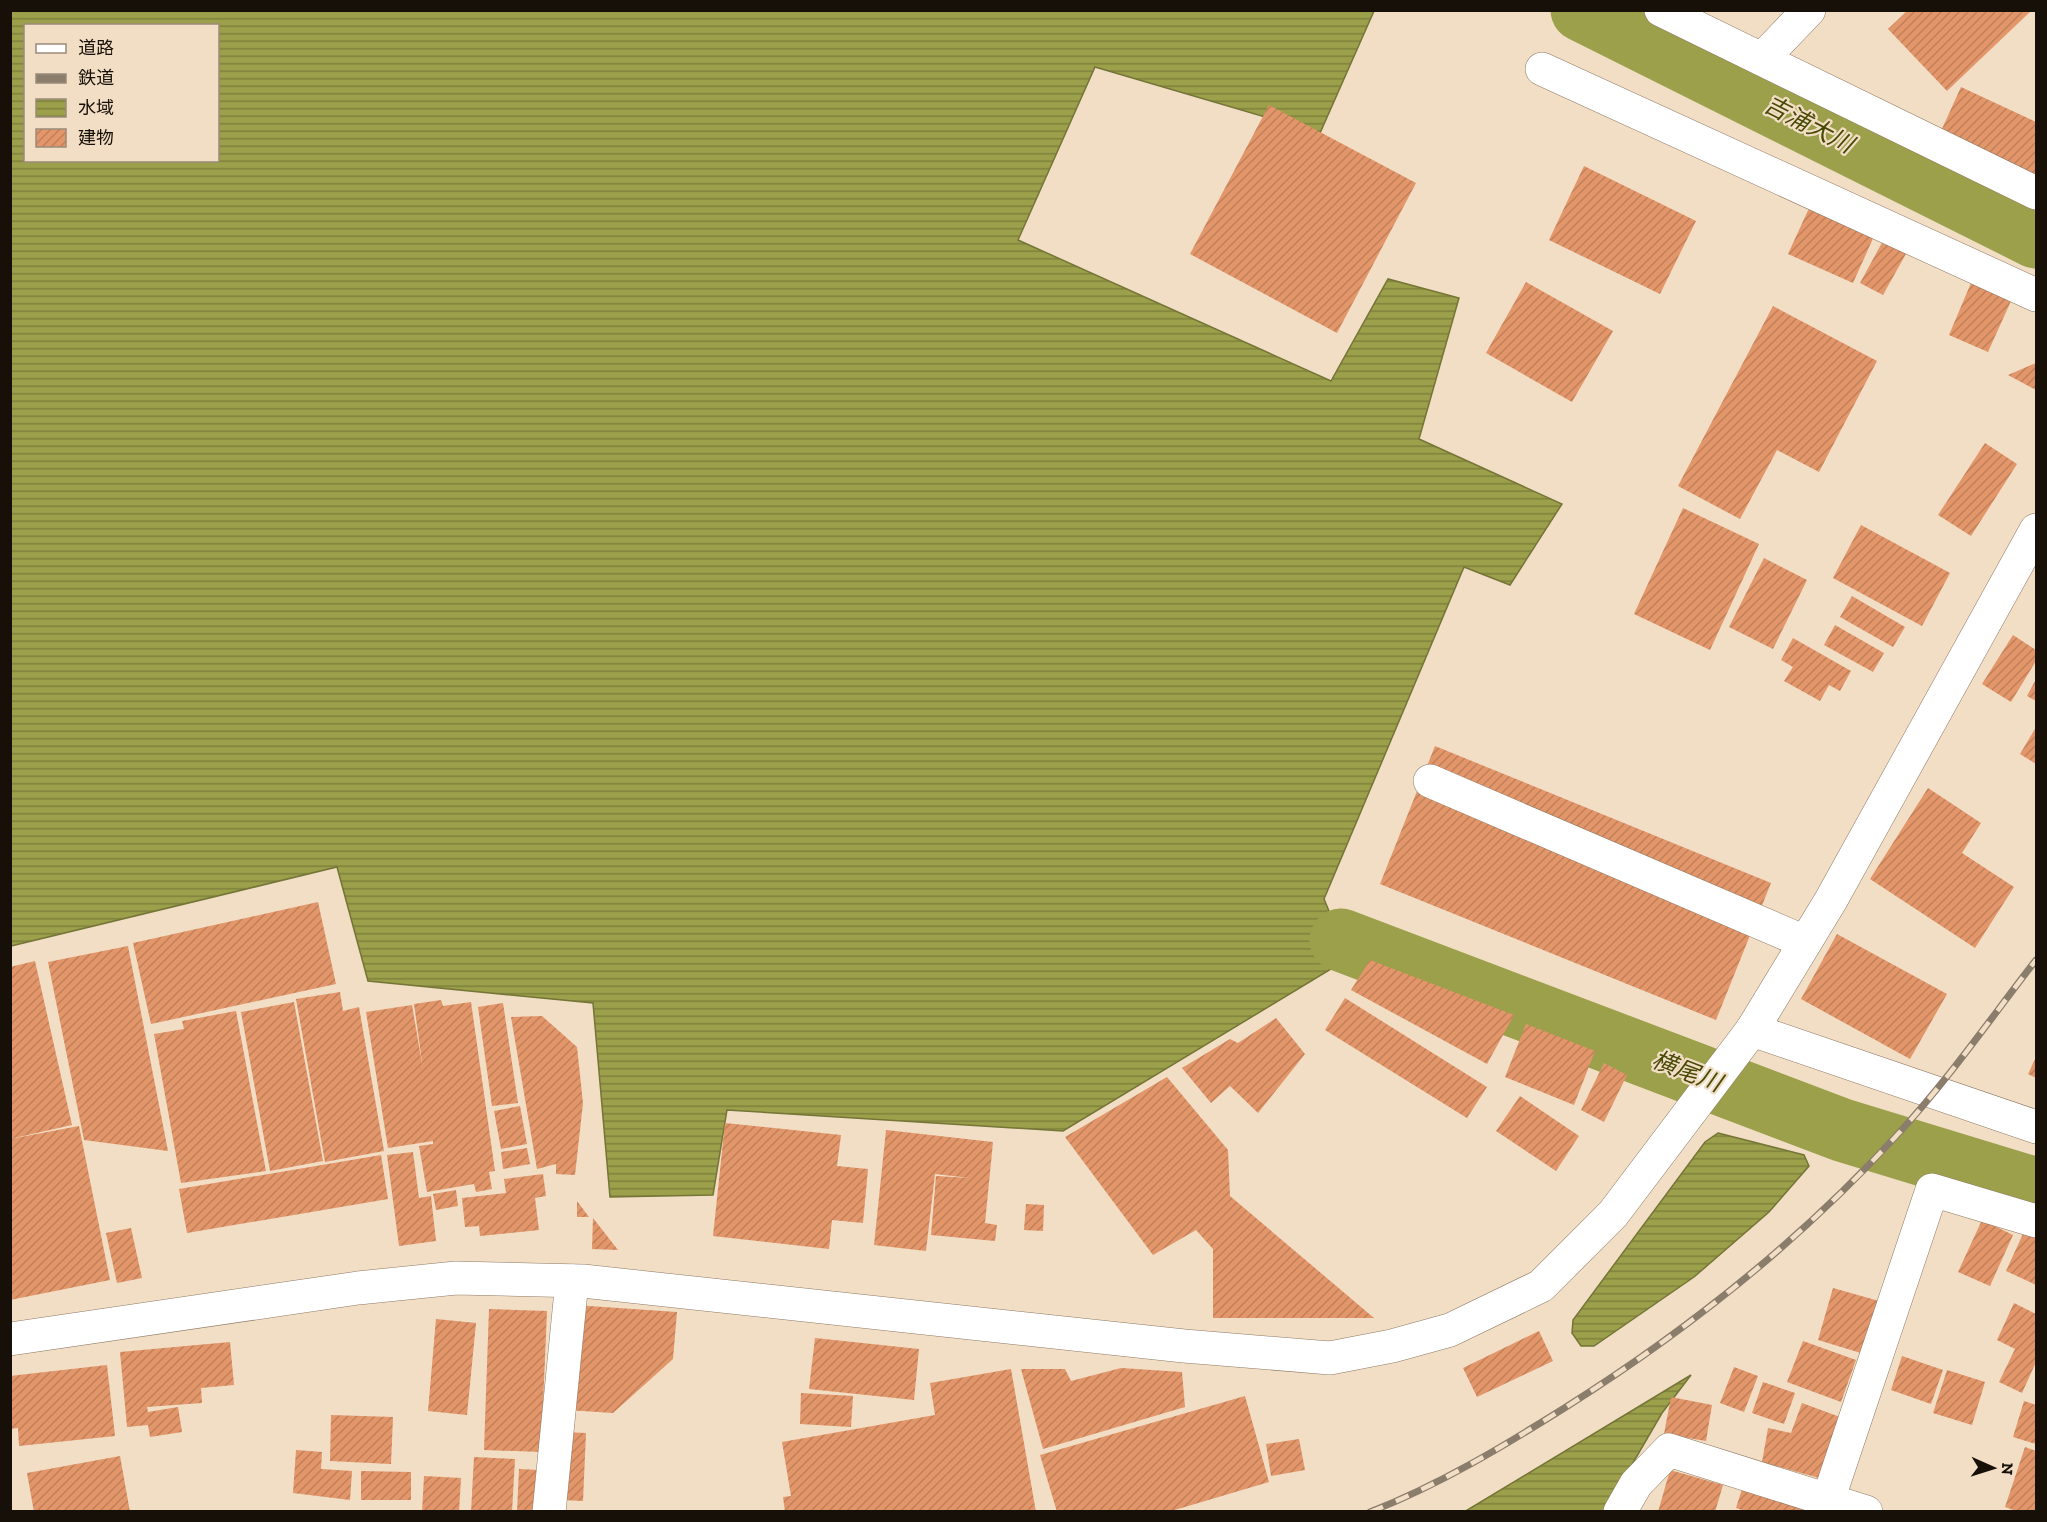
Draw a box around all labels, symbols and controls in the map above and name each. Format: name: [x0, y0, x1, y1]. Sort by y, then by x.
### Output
legend: [24, 24, 219, 162]
text: 道路: [78, 37, 114, 59]
text: 鉄道: [78, 67, 114, 89]
water label: 吉浦大川: [1760, 89, 1861, 160]
text: 水域: [78, 97, 114, 119]
text: 建物: [78, 127, 114, 149]
water label: 横尾川: [1648, 1045, 1729, 1099]
north arrow: [1963, 1438, 2023, 1498]
text: N: [1998, 1462, 2017, 1475]

